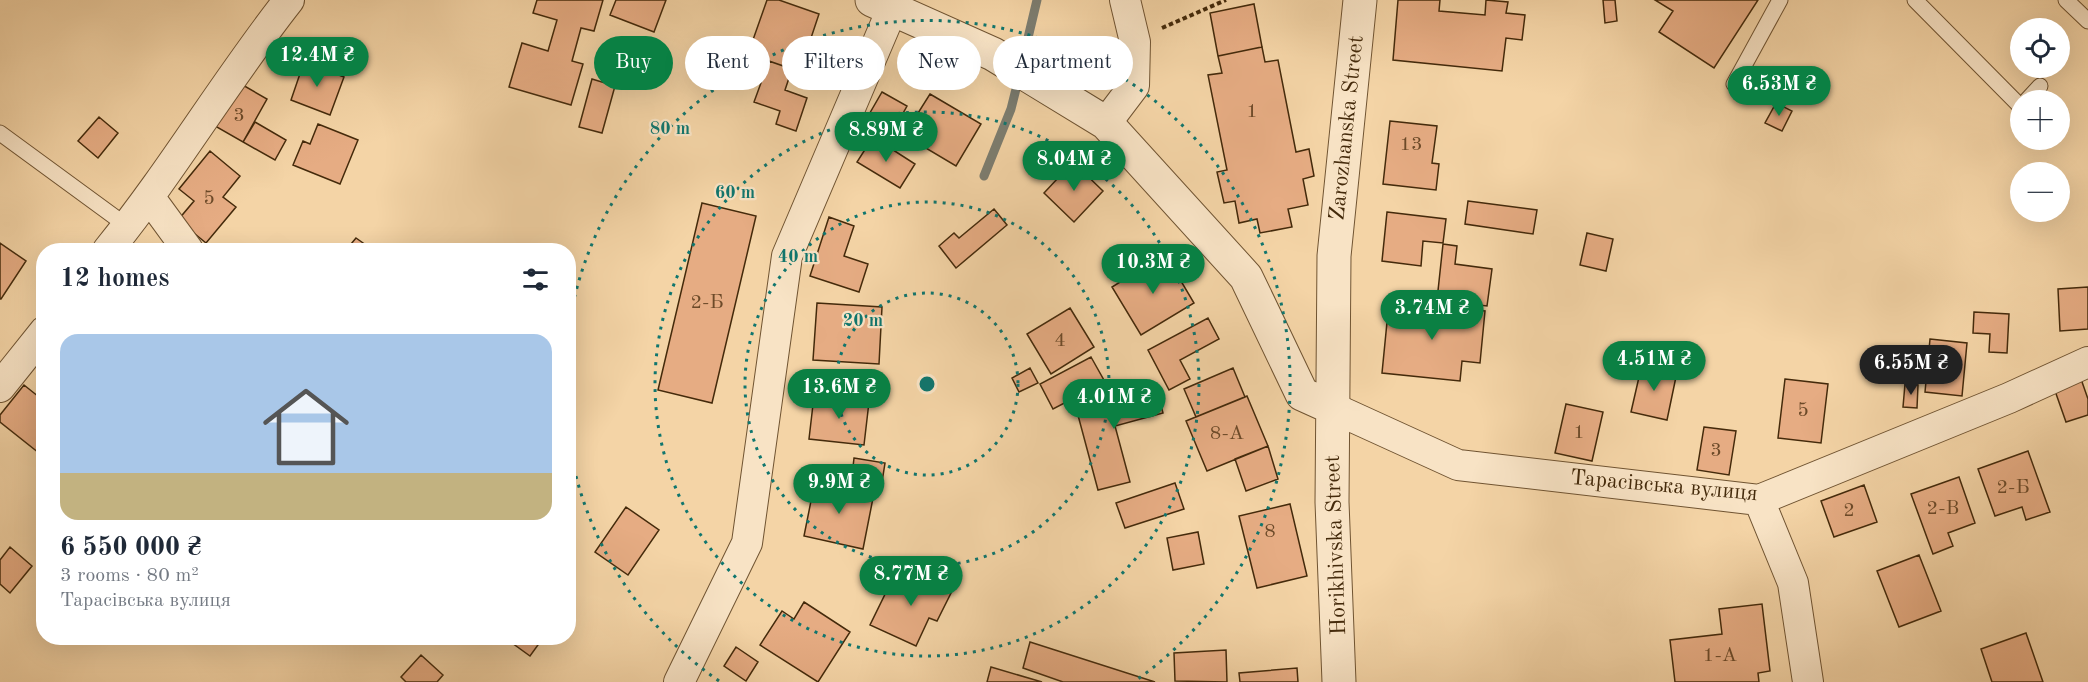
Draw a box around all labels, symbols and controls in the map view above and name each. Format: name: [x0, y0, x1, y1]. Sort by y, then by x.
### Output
map controls: [2010, 18, 2070, 222]
button: locate: [2010, 18, 2070, 78]
street label: Zarozhanska Street: [1326, 34, 1368, 222]
chip: Buy: [594, 36, 673, 90]
chip: Rent: [685, 36, 770, 90]
chip: Filters: [782, 36, 885, 90]
chip: New: [897, 36, 981, 90]
chip: Apartment: [993, 36, 1133, 90]
pin: 12.4M ₴: [262, 37, 372, 88]
text: 12.4M ₴: [280, 46, 354, 66]
pin: 6.53M ₴: [1724, 66, 1834, 117]
text: 6.53M ₴: [1742, 75, 1816, 95]
button: +: [2010, 90, 2070, 150]
house number: 1: [1246, 102, 1258, 122]
house number: 3: [233, 106, 245, 126]
pin: 8.89M ₴: [831, 112, 941, 163]
text: 80 m: [650, 120, 690, 138]
text: 8.89M ₴: [849, 121, 923, 141]
house number: 13: [1399, 135, 1423, 155]
pin: 8.04M ₴: [1019, 141, 1129, 192]
text: 8.04M ₴: [1037, 150, 1111, 170]
button: −: [2010, 162, 2070, 222]
text: 60 m: [715, 184, 755, 202]
house number: 5: [203, 189, 215, 209]
pin: 10.3M ₴: [1098, 244, 1208, 295]
text: 40 m: [778, 248, 818, 266]
text: 10.3M ₴: [1116, 253, 1190, 273]
icon: filters: [519, 263, 552, 296]
text: 12 homes: [60, 266, 169, 292]
pin: 3.74M ₴: [1377, 290, 1487, 341]
house number: 2-Б: [690, 293, 724, 313]
text: 3.74M ₴: [1395, 299, 1469, 319]
text: 20 m: [843, 312, 883, 330]
house number: 4: [1054, 331, 1066, 351]
pin: 4.51M ₴: [1599, 341, 1709, 392]
pin: 6.55M ₴: [1856, 345, 1966, 396]
text: 4.51M ₴: [1617, 350, 1691, 370]
text: 6.55M ₴: [1874, 354, 1948, 374]
pin: 13.6M ₴: [784, 369, 894, 420]
icon: home: [252, 373, 360, 481]
centre of rings: [917, 374, 937, 394]
text: 13.6M ₴: [802, 378, 876, 398]
pin: 4.01M ₴: [1059, 379, 1169, 430]
text: 4.01M ₴: [1077, 388, 1151, 408]
house number: 5: [1797, 401, 1809, 421]
house number: 1: [1573, 423, 1585, 443]
house number: 8-А: [1210, 424, 1244, 444]
house number: 3: [1710, 441, 1722, 461]
street label: Horikhivska Street: [1322, 454, 1350, 636]
pin: 9.9M ₴: [790, 464, 888, 515]
street label: Тарасівська вулиця: [1569, 467, 1759, 505]
text: 9.9M ₴: [807, 473, 871, 493]
house number: 2-Б: [1996, 478, 2030, 498]
house number: 2-В: [1927, 499, 1959, 519]
house number: 2: [1843, 501, 1855, 521]
house number: 8: [1264, 522, 1276, 542]
text: 6 550 000 ₴: [60, 535, 202, 561]
pin: 8.77M ₴: [856, 556, 966, 607]
text: 8.77M ₴: [874, 565, 948, 585]
text: 3 rooms · 80 m²: [60, 566, 199, 586]
text: Тарасівська вулиця: [60, 591, 231, 611]
house number: 1-А: [1703, 646, 1737, 666]

